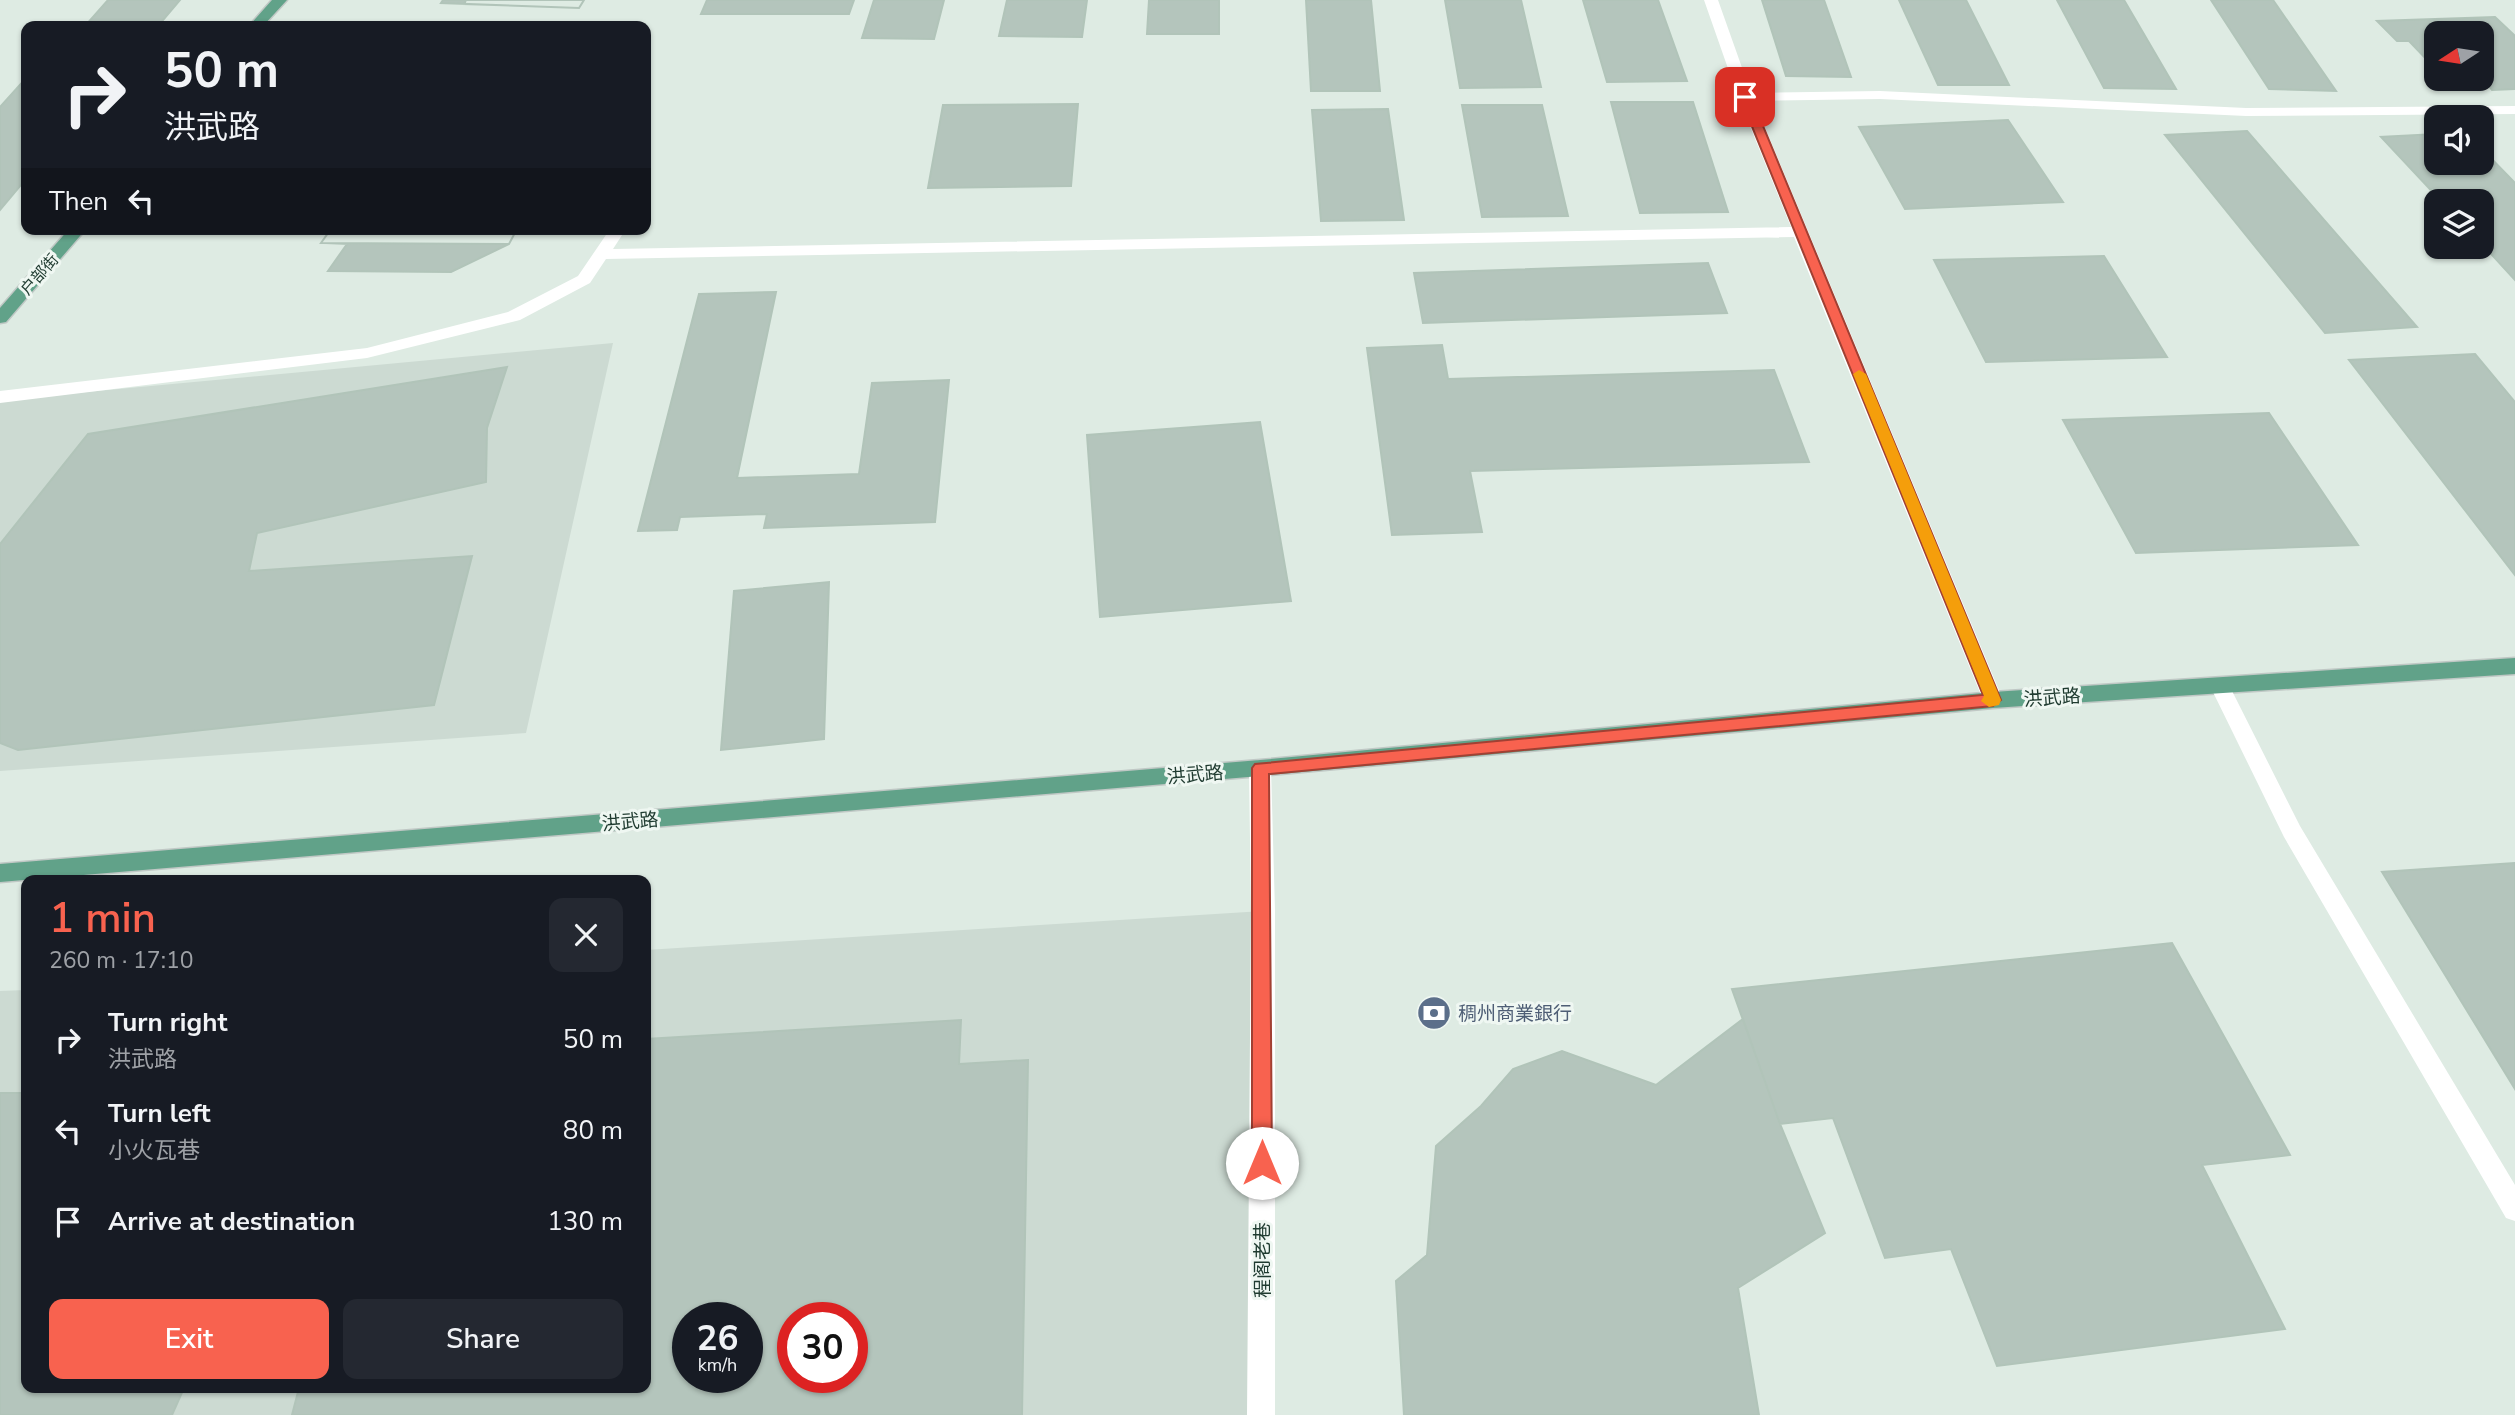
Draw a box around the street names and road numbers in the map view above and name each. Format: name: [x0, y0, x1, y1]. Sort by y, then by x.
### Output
street label: 户部街: [16, 249, 64, 300]
street label: 洪武路: [2023, 683, 2081, 713]
street label: 洪武路: [1166, 760, 1225, 790]
street label: 洪武路: [601, 807, 660, 837]
street label: 程阁老巷: [1250, 1222, 1276, 1298]

